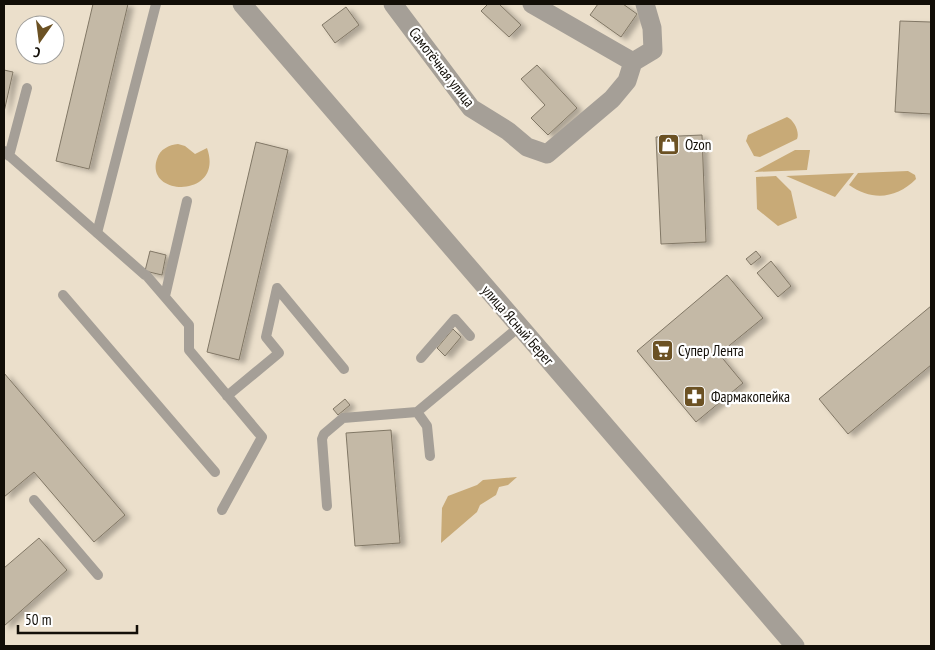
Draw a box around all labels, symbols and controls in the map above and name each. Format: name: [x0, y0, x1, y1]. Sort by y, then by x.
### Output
north arrow: [15, 15, 65, 65]
street label: Самотёчная улица: [405, 23, 479, 111]
text: С: [31, 43, 42, 62]
shop icon: Ozon: [657, 132, 681, 156]
place label: Ozon: [685, 135, 711, 154]
street label: улица Ясный Берег: [478, 281, 559, 370]
supermarket icon: Супер Лента: [650, 338, 674, 362]
place label: Супер Лента: [678, 341, 744, 360]
pharmacy icon: Фармакопейка: [683, 384, 707, 408]
place label: Фармакопейка: [711, 387, 790, 406]
scale bar: [18, 602, 136, 634]
text: 50 m: [25, 610, 51, 629]

